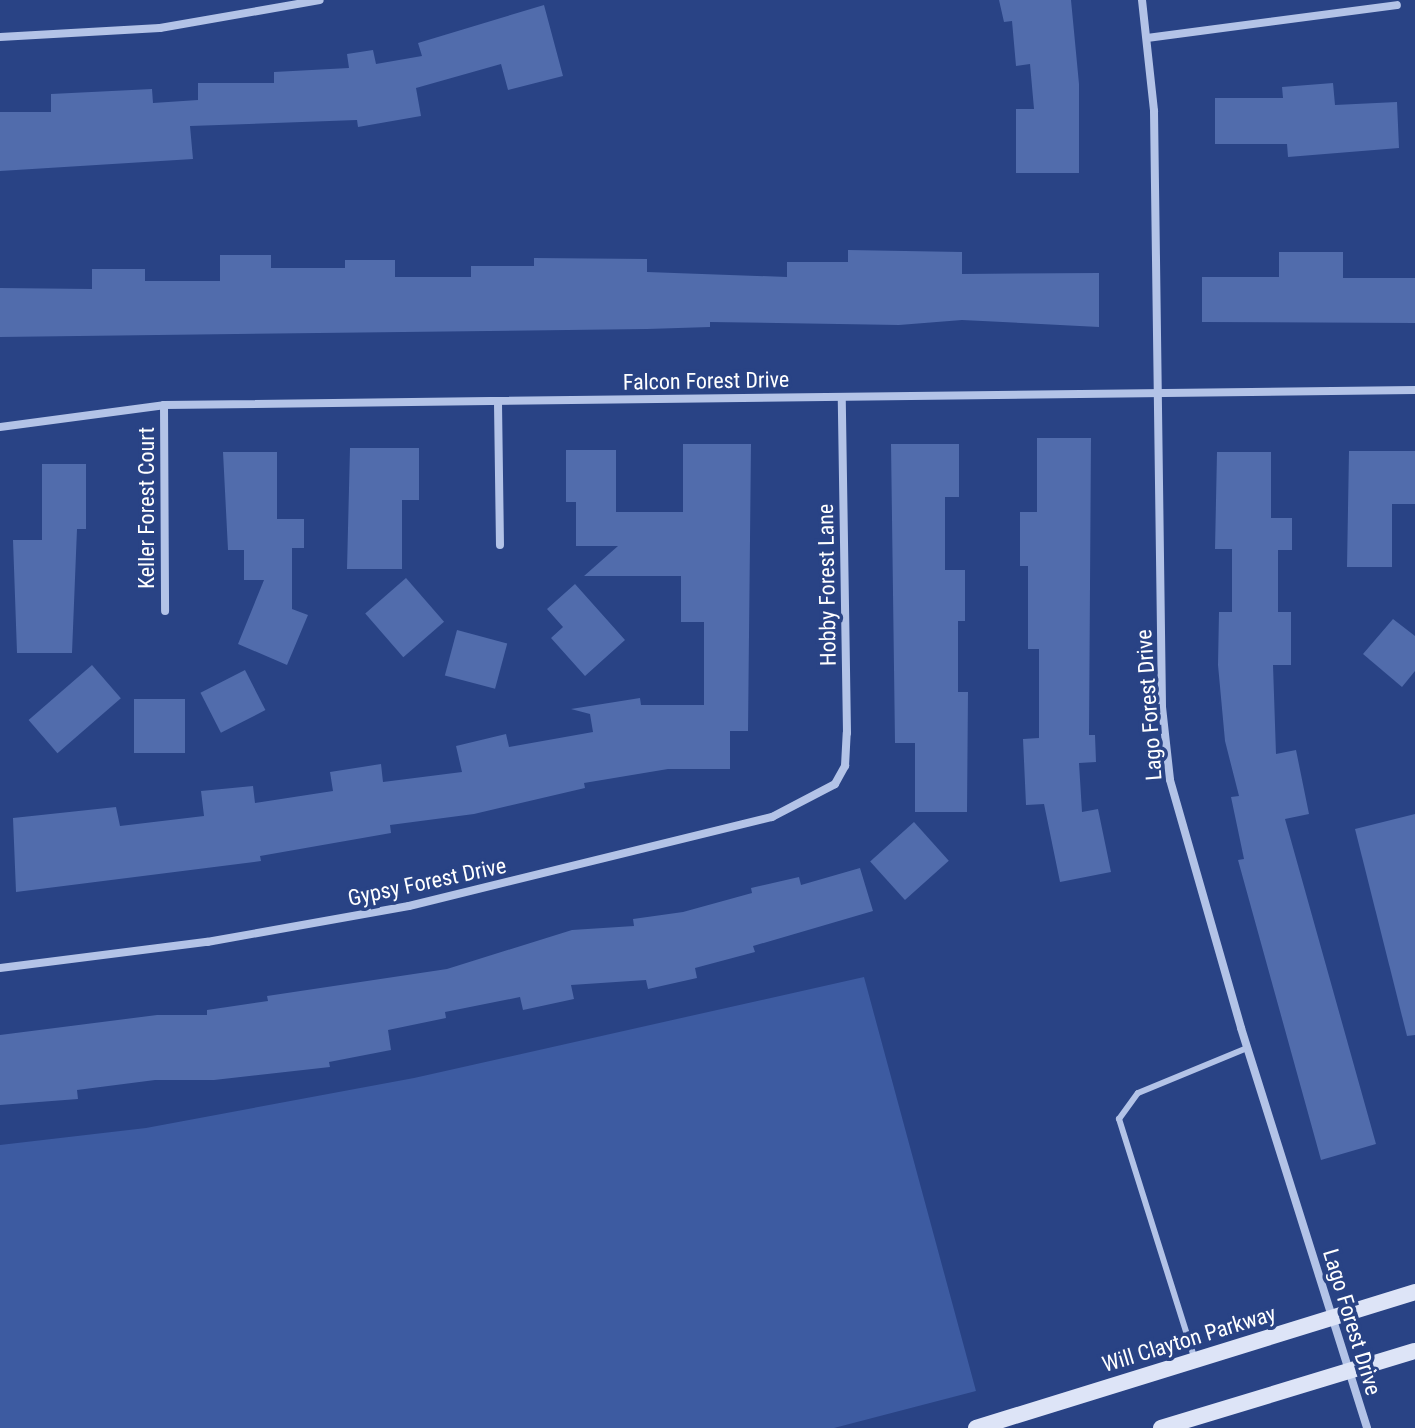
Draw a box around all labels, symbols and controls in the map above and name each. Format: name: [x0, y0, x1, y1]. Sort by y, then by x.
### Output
street label: Falcon Forest Drive: [623, 366, 789, 396]
street label: Keller Forest Court: [134, 427, 160, 589]
street label: Hobby Forest Lane: [812, 504, 842, 666]
street label: Lago Forest Drive: [1131, 628, 1167, 782]
street label: Gypsy Forest Drive: [346, 852, 508, 912]
street label: Lago Forest Drive: [1317, 1246, 1387, 1398]
street label: Will Clayton Parkway: [1099, 1300, 1279, 1378]

